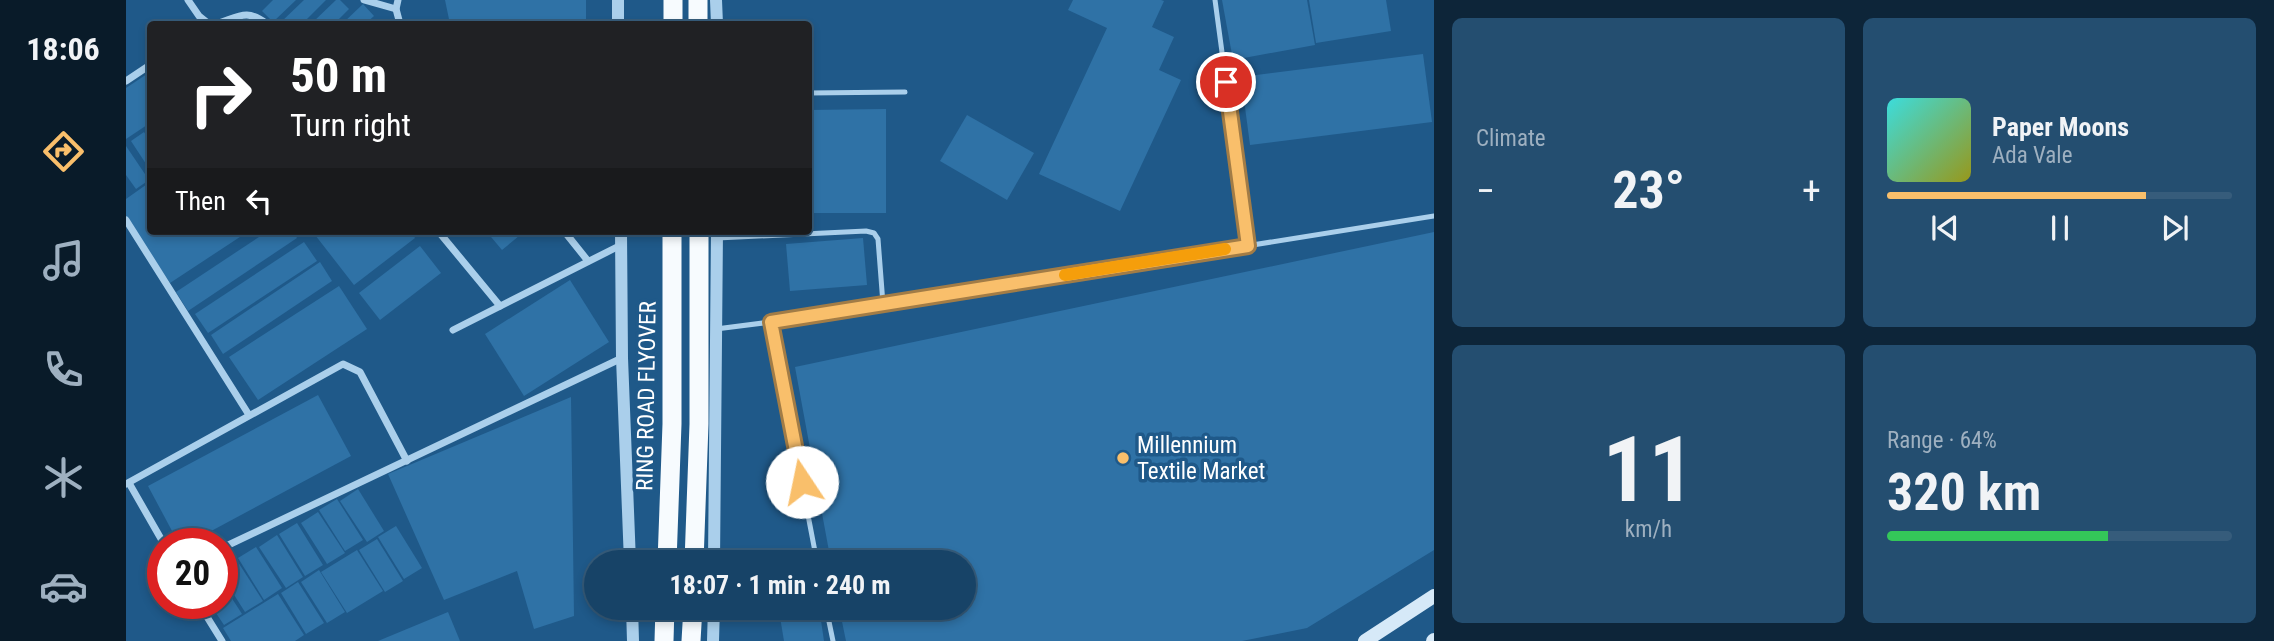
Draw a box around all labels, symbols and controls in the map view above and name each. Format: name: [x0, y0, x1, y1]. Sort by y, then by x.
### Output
text: 18:06: [26, 30, 100, 68]
text: 50 m: [290, 47, 387, 104]
icon: right: [175, 49, 266, 140]
pin: [1196, 52, 1256, 112]
icon: arrive: [1207, 63, 1245, 101]
text: Turn right: [290, 106, 411, 144]
text: Paper Moons: [1992, 112, 2129, 142]
text: Climate: [1476, 125, 1546, 152]
icon: directions: [39, 127, 88, 176]
text: Ada Vale: [1992, 142, 2072, 169]
text: 23°: [1612, 160, 1685, 221]
text: −: [1476, 169, 1495, 213]
text: +: [1802, 169, 1821, 213]
icon: left: [240, 182, 278, 220]
text: Then: [175, 186, 226, 216]
icon: previous: [1926, 209, 1964, 247]
icon: pause: [2041, 209, 2079, 247]
icon: next: [2156, 209, 2194, 247]
icon: music: [39, 236, 88, 285]
street label: RING ROAD FLYOVER: [631, 301, 662, 491]
icon: phone: [39, 345, 88, 394]
text: 11: [1603, 417, 1694, 523]
text: Range · 64%: [1887, 427, 1997, 454]
place label: Millennium Textile Market: [1137, 432, 1265, 485]
position arrow: [765, 445, 839, 519]
marker: Millennium Textile Market: [1115, 450, 1131, 466]
icon: climate: [39, 453, 88, 502]
text: 320 km: [1887, 462, 2041, 523]
text: km/h: [1625, 516, 1672, 543]
speed limit sign: 20: [147, 528, 238, 619]
icon: car: [39, 562, 88, 611]
text: 18:07 · 1 min · 240 m: [670, 570, 890, 600]

